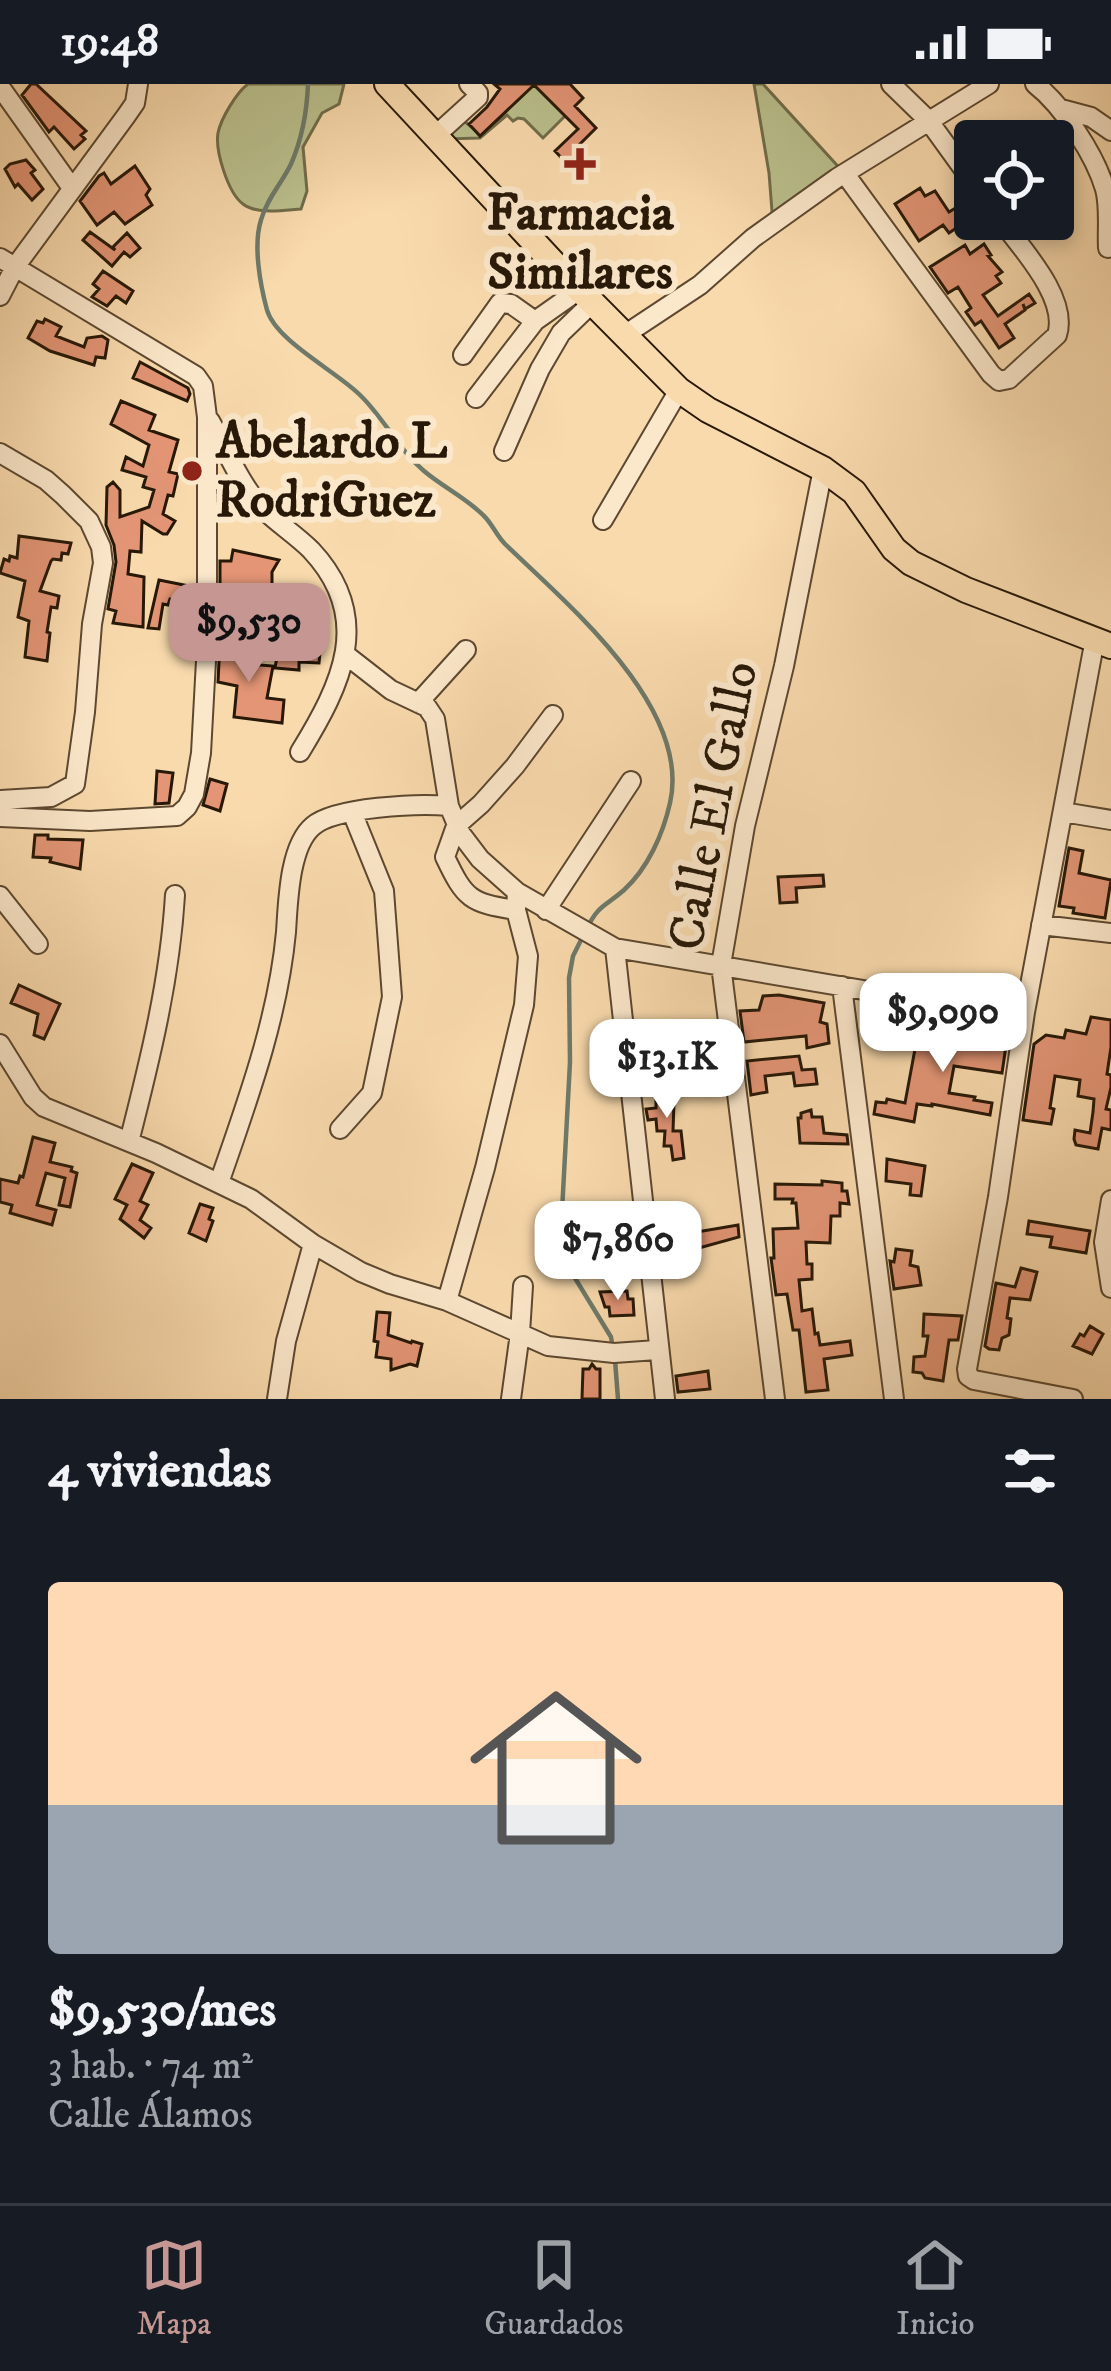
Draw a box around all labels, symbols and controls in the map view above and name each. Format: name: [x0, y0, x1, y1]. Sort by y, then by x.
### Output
text: 19:48: [60, 14, 159, 70]
map controls: [954, 120, 1074, 240]
button: locate: [954, 120, 1074, 240]
marker: Farmacia Similares: [567, 151, 593, 177]
place label: Farmacia Similares: [486, 182, 675, 305]
place label: Abelardo L RodriGuez: [215, 410, 447, 533]
marker: Abelardo L RodriGuez: [179, 458, 205, 484]
pin: $9,530: [151, 583, 347, 685]
text: $9,530: [196, 597, 302, 646]
street label: Calle El Gallo: [655, 656, 773, 956]
pin: $9,090: [845, 973, 1041, 1075]
text: $9,090: [887, 987, 999, 1036]
pin: $13.1K: [569, 1019, 765, 1121]
text: $13.1K: [616, 1033, 718, 1082]
pin: $7,860: [520, 1201, 716, 1303]
text: $7,860: [562, 1215, 674, 1264]
icon: filters: [997, 1438, 1063, 1504]
text: 4 viviendas: [48, 1439, 271, 1503]
icon: home: [448, 1660, 664, 1876]
text: $9,530/mes: [48, 1978, 276, 2042]
text: 3 hab. · 74 m²: [48, 2042, 253, 2091]
text: Calle Álamos: [48, 2091, 253, 2140]
tab: Mapa: [136, 2232, 211, 2345]
tab: Guardados: [484, 2232, 623, 2345]
tab: Inicio: [896, 2232, 974, 2345]

